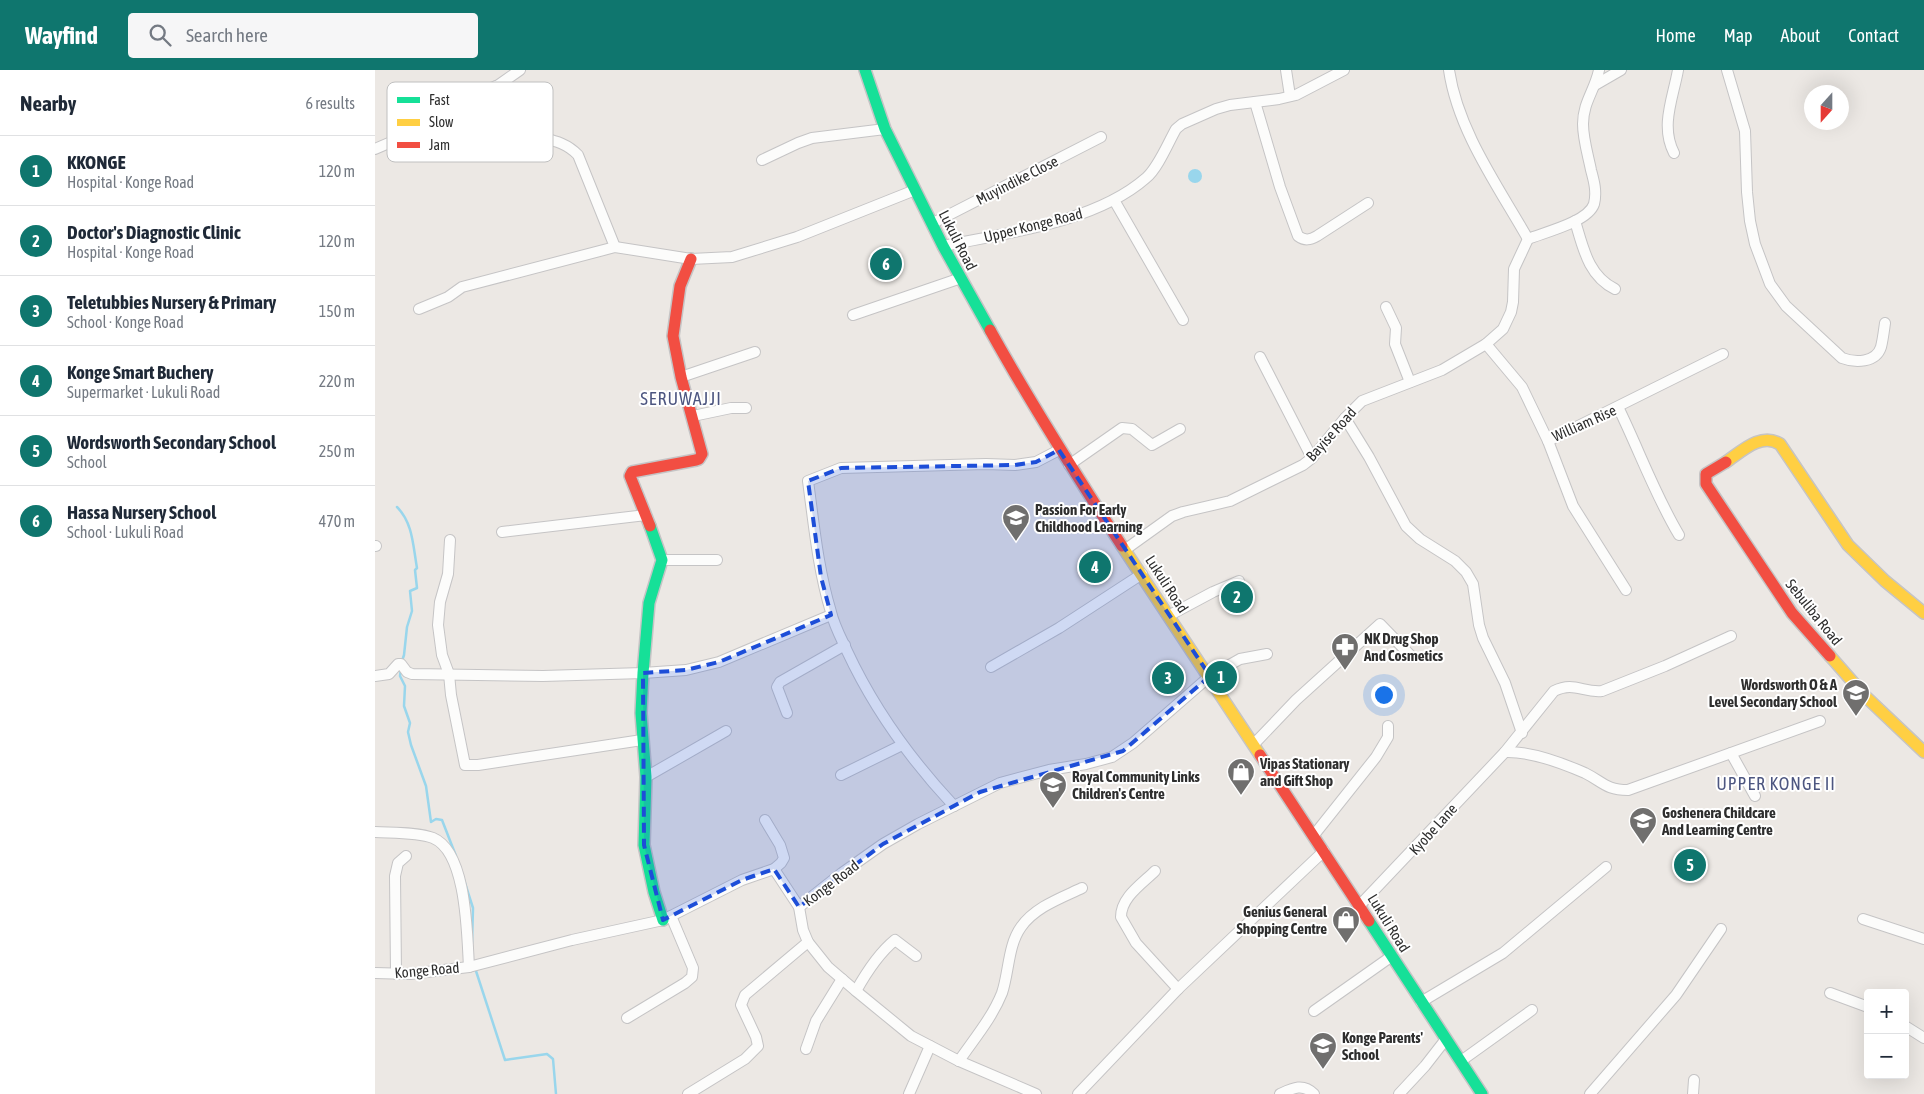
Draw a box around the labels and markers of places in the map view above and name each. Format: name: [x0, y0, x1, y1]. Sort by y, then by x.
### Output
pin: 6: [870, 245, 902, 283]
place label: Passion For Early Childhood Learning: [1035, 501, 1143, 535]
school or university icon: Passion For Early Childhood Learning: [1001, 503, 1031, 542]
pin: 4: [1079, 548, 1111, 586]
pin: 2: [1221, 578, 1253, 616]
place label: NK Drug Shop And Cosmetics: [1363, 630, 1444, 664]
pharmacy icon: NK Drug Shop And Cosmetics: [1330, 632, 1360, 671]
pin: 1: [1205, 658, 1237, 696]
pin: 3: [1152, 659, 1184, 697]
place label: Wordsworth O & A Level Secondary School: [1709, 676, 1838, 710]
school or university icon: Wordsworth O & A Level Secondary School: [1841, 678, 1871, 717]
place label: Vipas Stationary and Gift Shop: [1259, 755, 1350, 789]
shop icon: Vipas Stationary and Gift Shop: [1226, 757, 1256, 796]
place label: Royal Community Links Children's Centre: [1072, 768, 1200, 802]
school or university icon: Royal Community Links Children's Centre: [1038, 770, 1068, 809]
place label: Goshenera Childcare And Learning Centre: [1661, 804, 1776, 838]
school or university icon: Goshenera Childcare And Learning Centre: [1628, 806, 1658, 845]
pin: 5: [1674, 846, 1706, 884]
place label: Genius General Shopping Centre: [1237, 903, 1328, 937]
shop icon: Genius General Shopping Centre: [1331, 905, 1361, 944]
place label: Konge Parents' School: [1342, 1029, 1424, 1063]
school or university icon: Konge Parents' School: [1308, 1031, 1338, 1070]

